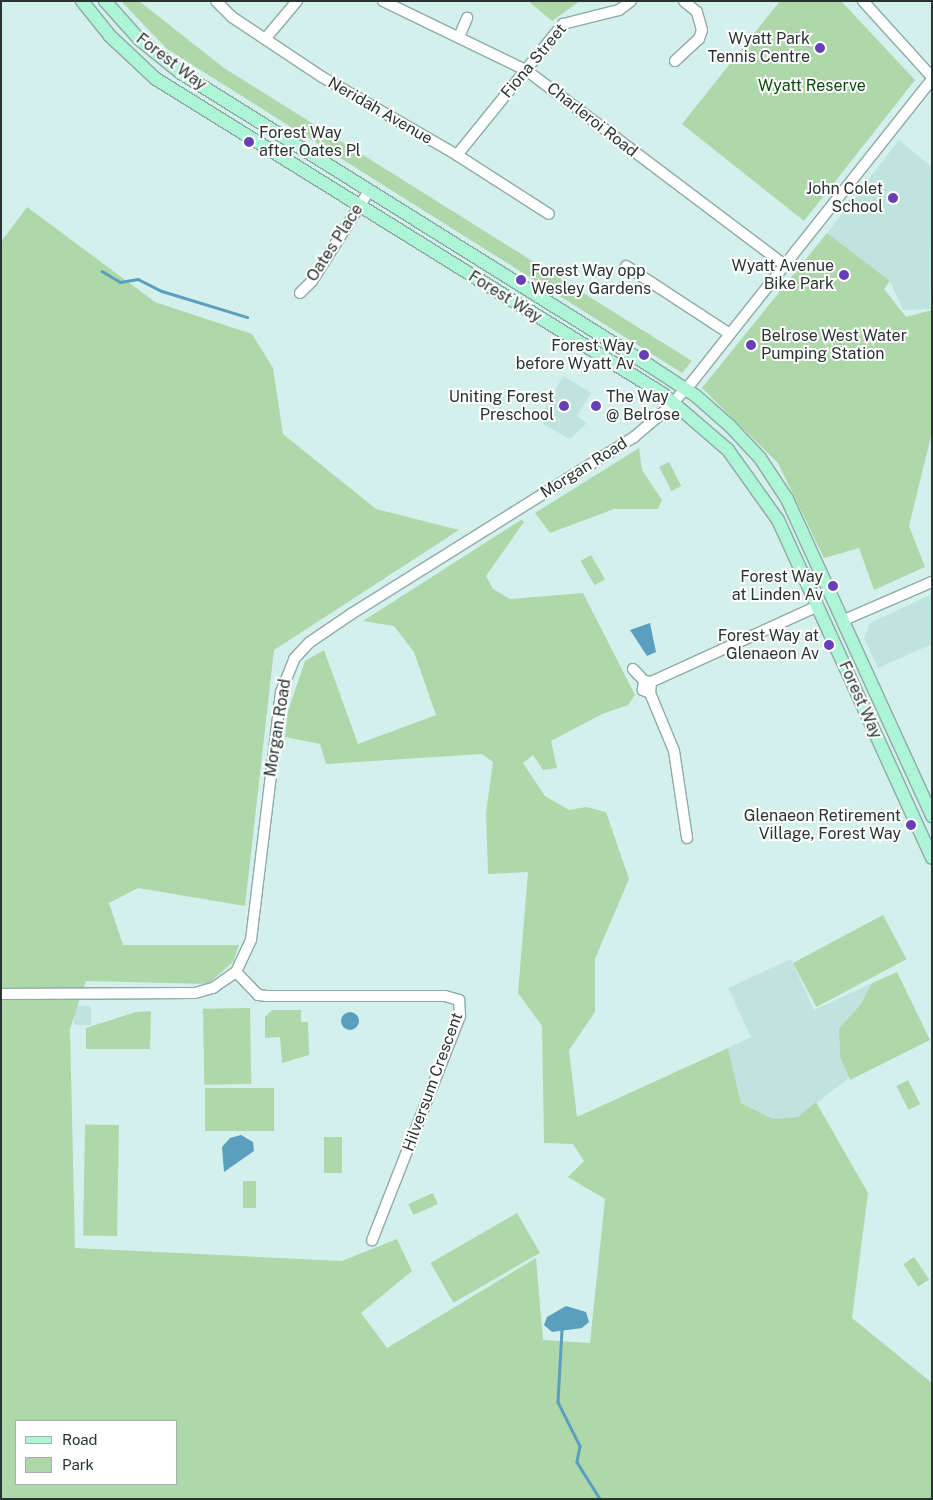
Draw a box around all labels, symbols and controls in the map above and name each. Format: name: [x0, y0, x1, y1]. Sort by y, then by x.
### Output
street label: Fiona Street: [497, 20, 571, 102]
street label: Forest Way: [132, 29, 210, 95]
place label: Wyatt Park Tennis Centre: [708, 29, 810, 67]
marker: Wyatt Park Tennis Centre: [814, 42, 826, 54]
street label: Neridah Avenue: [324, 73, 436, 149]
park label: Wyatt Reserve: [758, 76, 866, 96]
street label: Charleroi Road: [543, 79, 641, 161]
place label: Forest Way after Oates Pl: [259, 123, 361, 161]
marker: Forest Way after Oates Pl: [243, 136, 255, 148]
place label: John Colet School: [806, 179, 883, 217]
marker: John Colet School: [887, 192, 899, 204]
street label: Oates Place: [303, 201, 367, 285]
place label: Wyatt Avenue Bike Park: [731, 256, 834, 294]
place label: Forest Way opp Wesley Gardens: [531, 261, 651, 299]
street label: Forest Way: [465, 267, 545, 327]
marker: Wyatt Avenue Bike Park: [838, 269, 850, 281]
marker: Forest Way opp Wesley Gardens: [515, 274, 527, 286]
place label: Belrose West Water Pumping Station: [761, 326, 908, 364]
place label: Forest Way before Wyatt Av: [515, 336, 634, 374]
marker: Belrose West Water Pumping Station: [745, 339, 757, 351]
marker: Forest Way before Wyatt Av: [638, 349, 650, 361]
place label: Uniting Forest Preschool: [449, 387, 554, 425]
place label: The Way @ Belrose: [606, 387, 680, 425]
marker: Uniting Forest Preschool: [558, 400, 570, 412]
marker: The Way @ Belrose: [590, 400, 602, 412]
street label: Morgan Road: [537, 434, 631, 502]
place label: Forest Way at Linden Av: [732, 567, 823, 605]
marker: Forest Way at Linden Av: [827, 580, 839, 592]
place label: Forest Way at Glenaeon Av: [717, 626, 819, 664]
marker: Forest Way at Glenaeon Av: [823, 639, 835, 651]
street label: Forest Way: [834, 658, 886, 742]
street label: Morgan Road: [261, 678, 295, 778]
place label: Glenaeon Retirement Village, Forest Way: [744, 806, 901, 844]
marker: Glenaeon Retirement Village, Forest Way: [905, 819, 917, 831]
street label: Hilversum Crescent: [399, 1010, 467, 1154]
legend: [15, 1420, 178, 1485]
text: Road: [62, 1431, 98, 1448]
text: Park: [62, 1456, 94, 1473]

